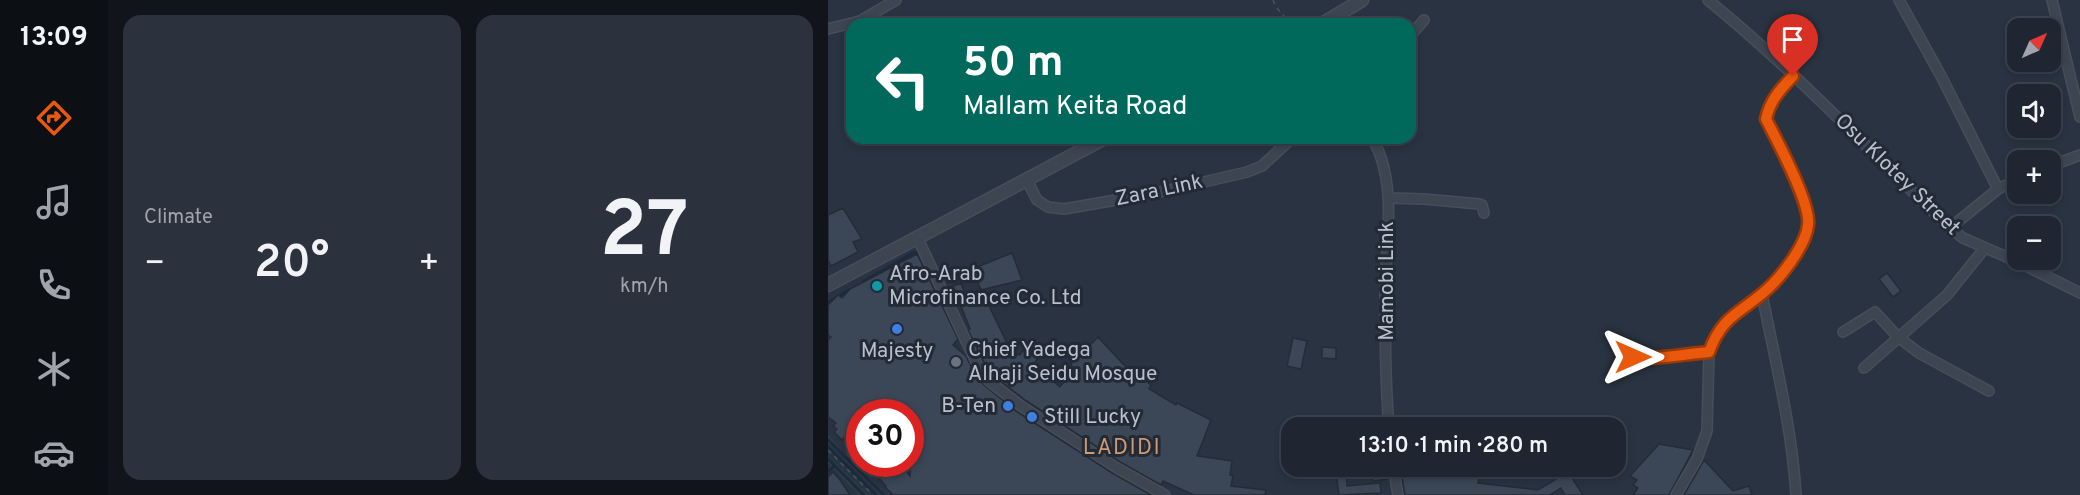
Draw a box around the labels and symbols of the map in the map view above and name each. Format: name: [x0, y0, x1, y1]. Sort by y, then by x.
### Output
pin: [1767, 14, 1818, 76]
north arrow: [2007, 18, 2061, 72]
street label: Osu Klotey Street: [1828, 108, 1966, 242]
street label: Zara Link: [1113, 169, 1205, 213]
street label: Mamobi Link: [1374, 221, 1401, 341]
place label: Afro-Arab Microfinance Co. Ltd: [889, 261, 1082, 312]
marker: Afro-Arab Microfinance Co. Ltd: [870, 279, 884, 293]
marker: Majesty: [890, 322, 904, 336]
position arrow: [1601, 325, 1665, 389]
place label: Chief Yadega Alhaji Seidu Mosque: [968, 337, 1157, 388]
place label: Majesty: [861, 338, 933, 365]
marker: Chief Yadega Alhaji Seidu Mosque: [949, 355, 963, 369]
place label: B-Ten: [941, 393, 996, 420]
speed limit sign: 30: [846, 399, 924, 477]
marker: B-Ten: [1001, 399, 1015, 413]
place label: Still Lucky: [1044, 404, 1141, 431]
marker: Still Lucky: [1025, 410, 1039, 424]
district label: LADIDI: [1083, 435, 1161, 462]

